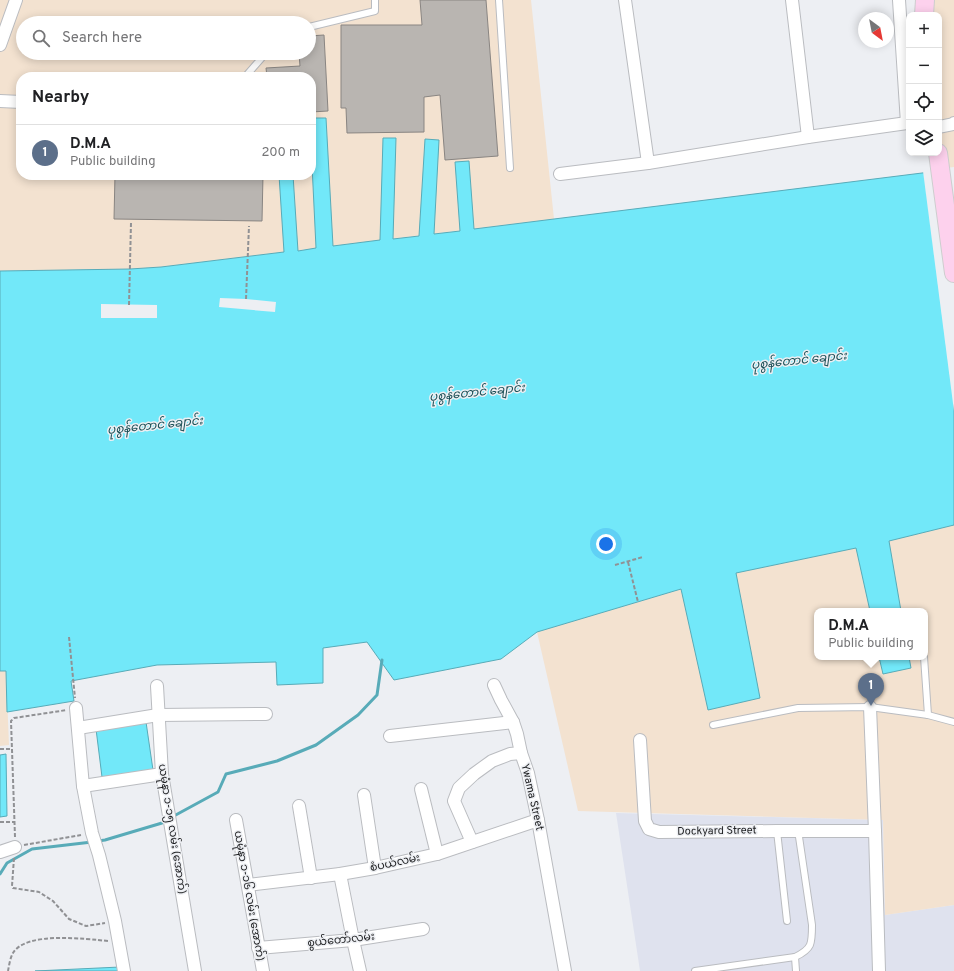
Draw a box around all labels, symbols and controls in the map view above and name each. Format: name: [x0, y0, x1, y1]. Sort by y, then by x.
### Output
north arrow: [858, 12, 894, 48]
map controls: [906, 12, 942, 156]
button: +: [906, 12, 942, 48]
search box: [16, 16, 316, 60]
icon: search: [30, 27, 52, 49]
text: Search here: [62, 29, 142, 48]
button: −: [906, 48, 942, 84]
button: locate: [906, 84, 942, 120]
text: Nearby: [32, 87, 89, 109]
button: layers: [906, 120, 942, 156]
text: D.M.A: [70, 135, 111, 154]
text: 1: [42, 145, 48, 161]
text: 200 m: [261, 145, 300, 161]
text: Public building: [70, 154, 156, 170]
water label: ပုစွန်တောင် ချောင်း: [750, 346, 849, 375]
water label: ပုစွန်တောင် ချောင်း: [428, 378, 527, 407]
water label: ပုစွန်တောင် ချောင်း: [106, 411, 205, 440]
your location: [596, 534, 616, 554]
popup: [814, 608, 928, 660]
text: D.M.A: [828, 617, 869, 636]
text: Public building: [828, 636, 914, 652]
pin: 1: [858, 673, 884, 706]
street label: Ywama Street: [517, 762, 547, 832]
street label: ယမုံနာ ၁-၁၅ လမ်း (အောက်): [154, 763, 190, 895]
street label: Dockyard Street: [677, 823, 757, 839]
street label: ယမုံနာ ၁-၁၆ လမ်း (အောက်): [230, 830, 268, 962]
street label: စံပယ်လမ်း: [368, 850, 422, 875]
street label: စွယ်တော်လမ်း: [307, 928, 376, 951]

